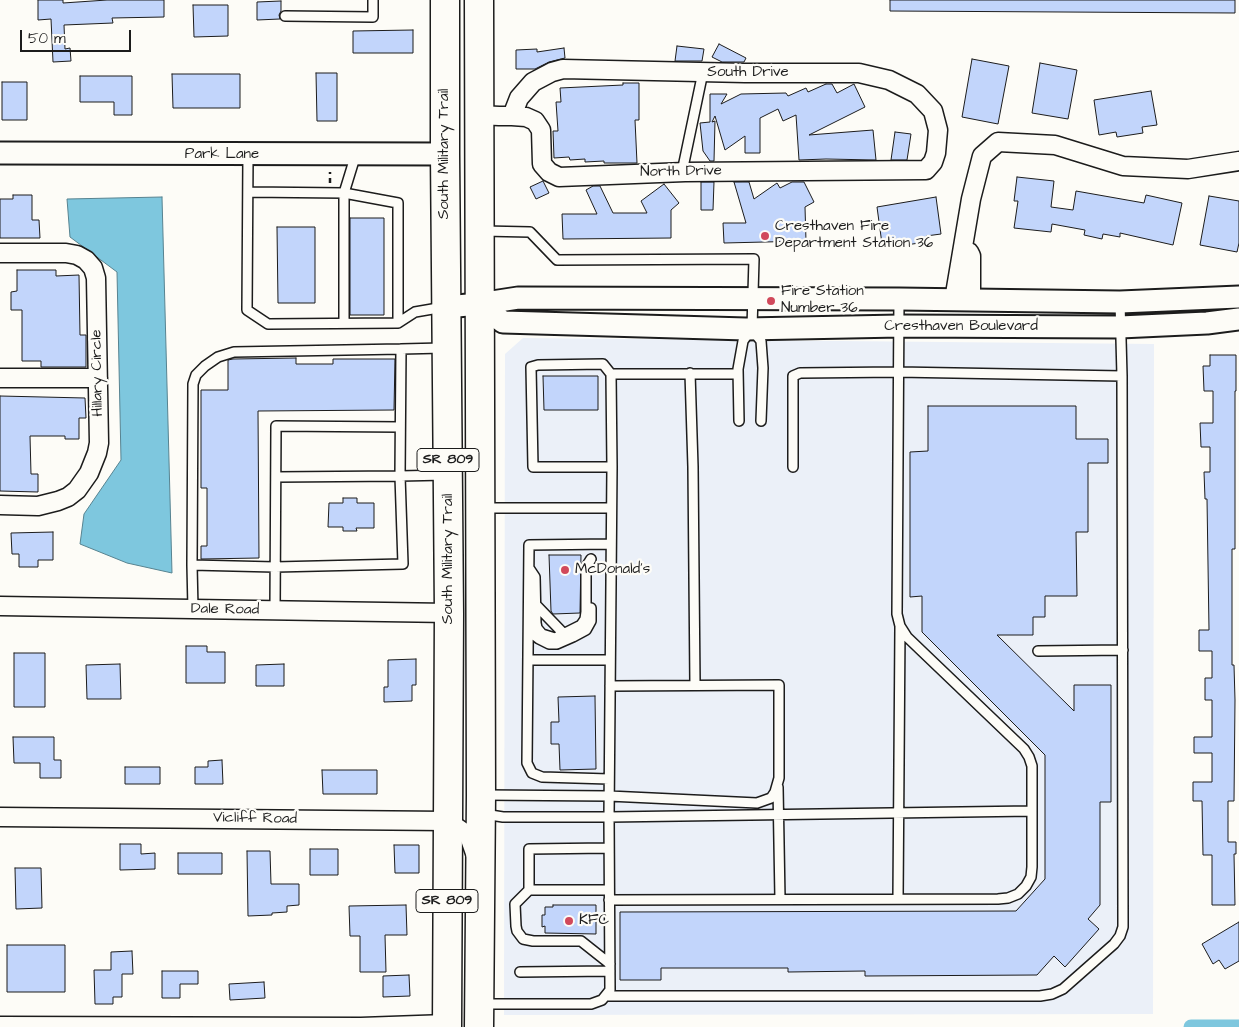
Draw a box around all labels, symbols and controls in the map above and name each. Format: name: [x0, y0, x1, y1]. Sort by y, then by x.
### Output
scale bar: [22, 20, 134, 52]
text: 50 m: [28, 28, 66, 49]
street label: South Drive: [707, 64, 789, 82]
street label: South Military Trail: [436, 89, 454, 219]
street label: Park Lane: [185, 146, 259, 164]
street label: North Drive: [640, 162, 722, 182]
place label: Cresthaven Fire Department Station 36: [775, 218, 933, 253]
marker: Cresthaven Fire Department Station 36: [759, 230, 771, 242]
place label: Fire Station Number 36: [781, 283, 864, 318]
marker: Fire Station Number 36: [765, 295, 777, 307]
street label: Cresthaven Boulevard: [884, 318, 1038, 336]
street label: Hillary Circle: [88, 329, 108, 417]
road number: SR 809: [417, 448, 479, 472]
street label: South Military Trail: [440, 494, 458, 624]
place label: McDonald's: [575, 561, 650, 579]
marker: McDonald's: [559, 564, 571, 576]
street label: Dale Road: [191, 600, 259, 620]
street label: Vicliff Road: [213, 809, 297, 829]
road number: SR 809: [416, 889, 478, 912]
place label: KFC: [579, 912, 609, 930]
marker: KFC: [563, 915, 575, 927]

